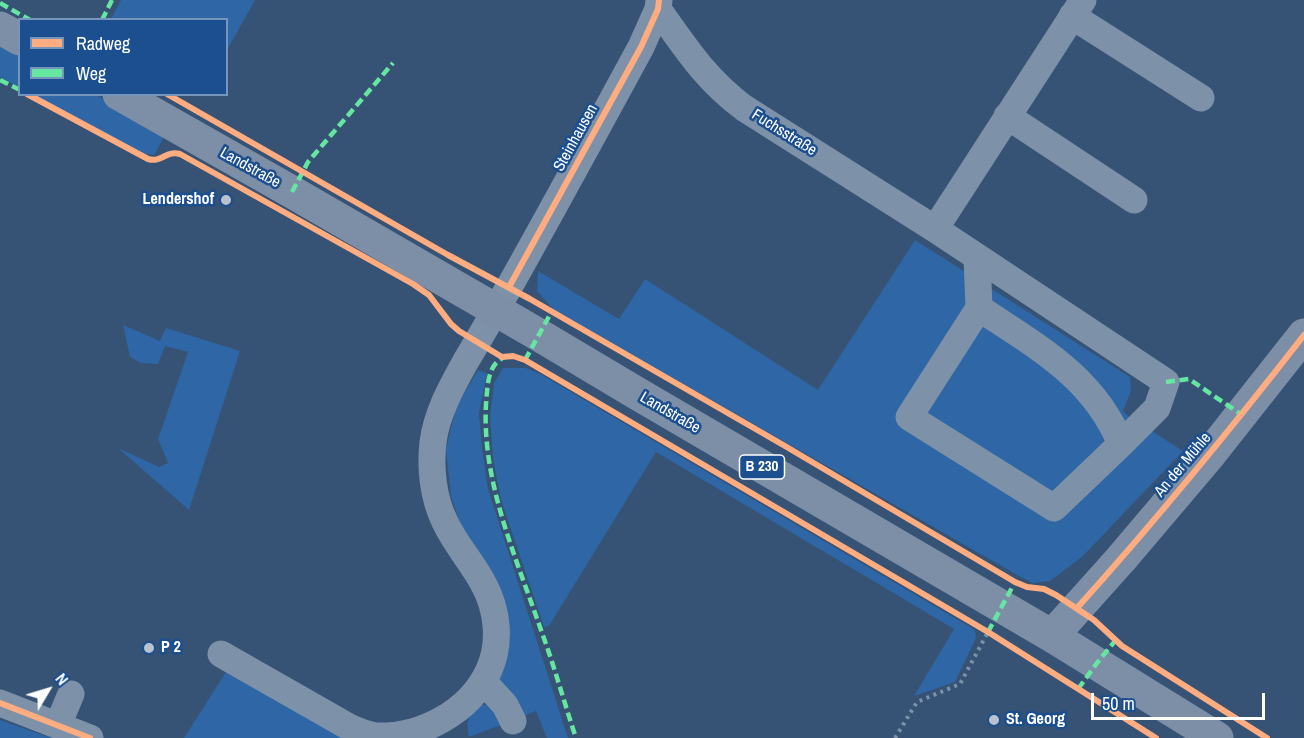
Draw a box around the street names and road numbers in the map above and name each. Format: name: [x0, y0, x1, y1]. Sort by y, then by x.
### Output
street label: Steinhausen: [550, 101, 602, 175]
street label: Fuchsstraße: [748, 106, 820, 160]
street label: Landstraße: [216, 144, 284, 192]
street label: Landstraße: [636, 388, 704, 438]
street label: An der Mühle: [1151, 429, 1215, 501]
road number: B 230: [740, 455, 784, 479]

